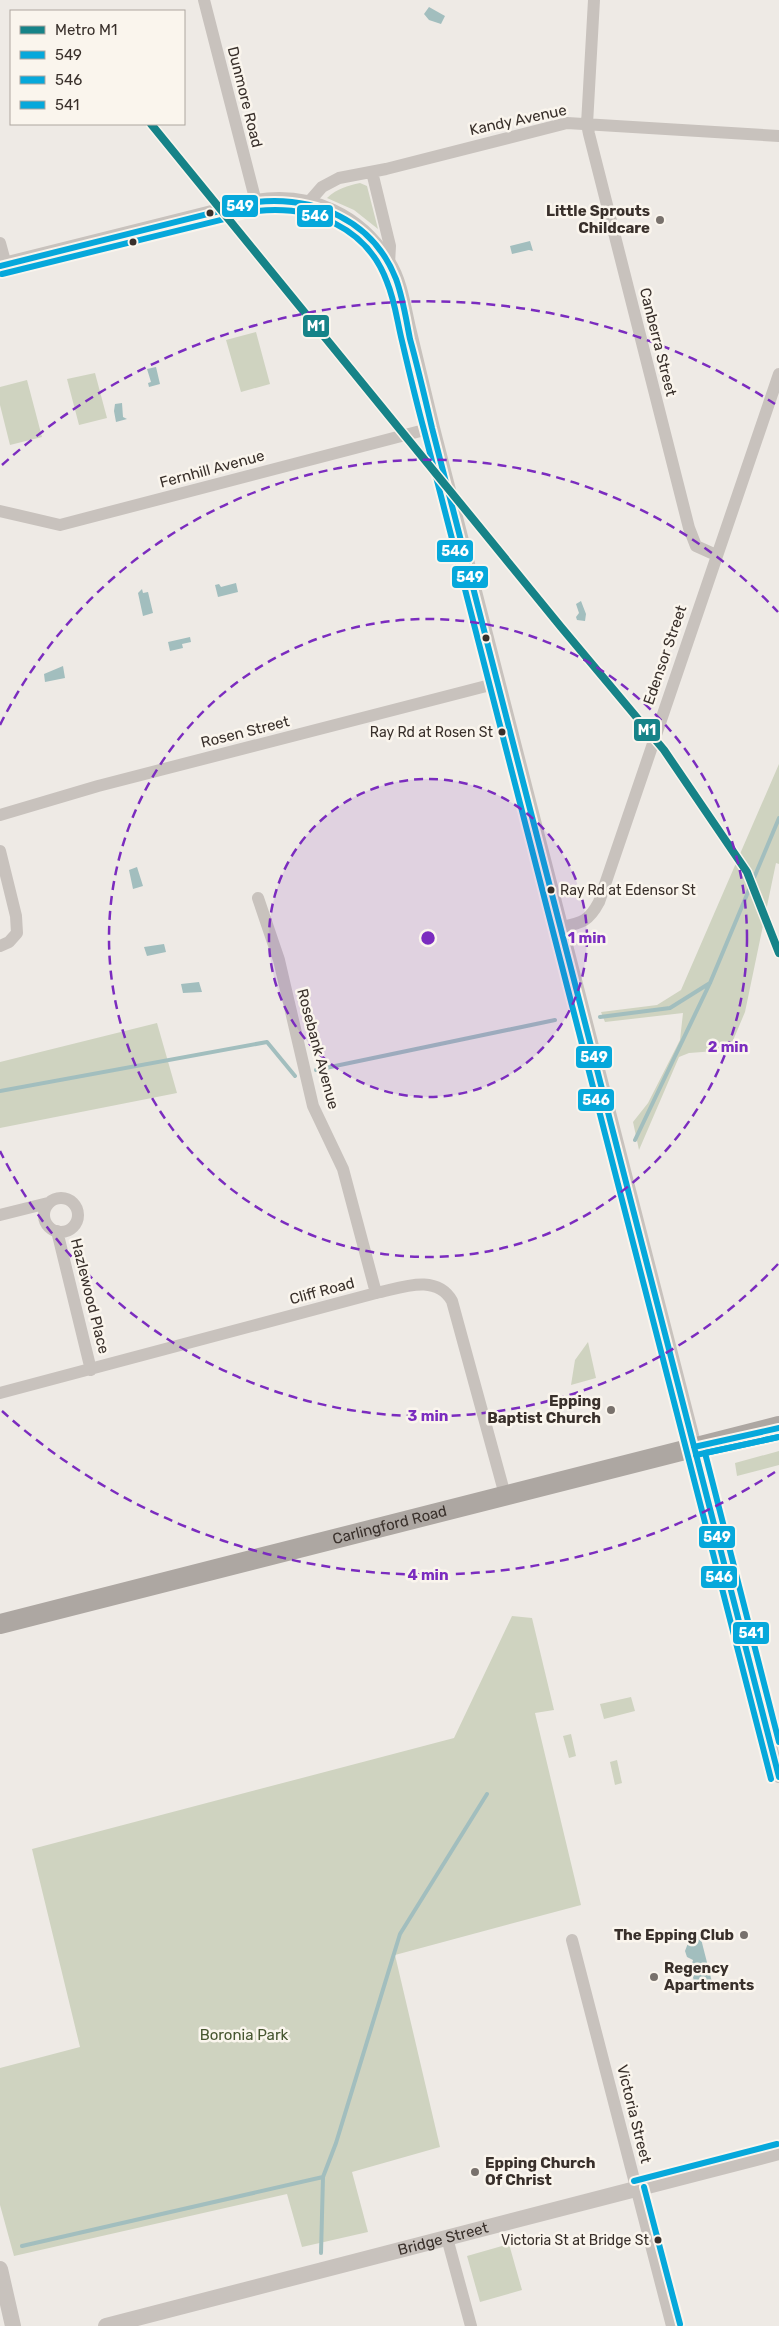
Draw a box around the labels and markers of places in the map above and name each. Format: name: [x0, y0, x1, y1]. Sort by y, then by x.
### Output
place label: Little Sprouts Childcare: [546, 202, 650, 237]
unlabelled marker: [205, 208, 215, 218]
marker: Little Sprouts Childcare: [654, 214, 666, 226]
unlabelled marker: [128, 237, 138, 247]
unlabelled marker: [481, 633, 491, 643]
place label: Ray Rd at Rosen St: [370, 724, 494, 741]
marker: Ray Rd at Rosen St: [497, 727, 507, 737]
place label: Ray Rd at Edensor St: [560, 882, 696, 899]
marker: Ray Rd at Edensor St: [546, 885, 556, 895]
centre of rings: [419, 929, 437, 947]
place label: Epping Baptist Church: [487, 1392, 601, 1427]
marker: Epping Baptist Church: [605, 1404, 617, 1416]
place label: The Epping Club: [614, 1926, 734, 1944]
marker: The Epping Club: [738, 1929, 750, 1941]
place label: Regency Apartments: [664, 1959, 754, 1994]
marker: Regency Apartments: [648, 1971, 660, 1983]
place label: Epping Church Of Christ: [485, 2154, 595, 2189]
marker: Epping Church Of Christ: [469, 2166, 481, 2178]
place label: Victoria St at Bridge St: [501, 2232, 650, 2249]
marker: Victoria St at Bridge St: [653, 2235, 663, 2245]

